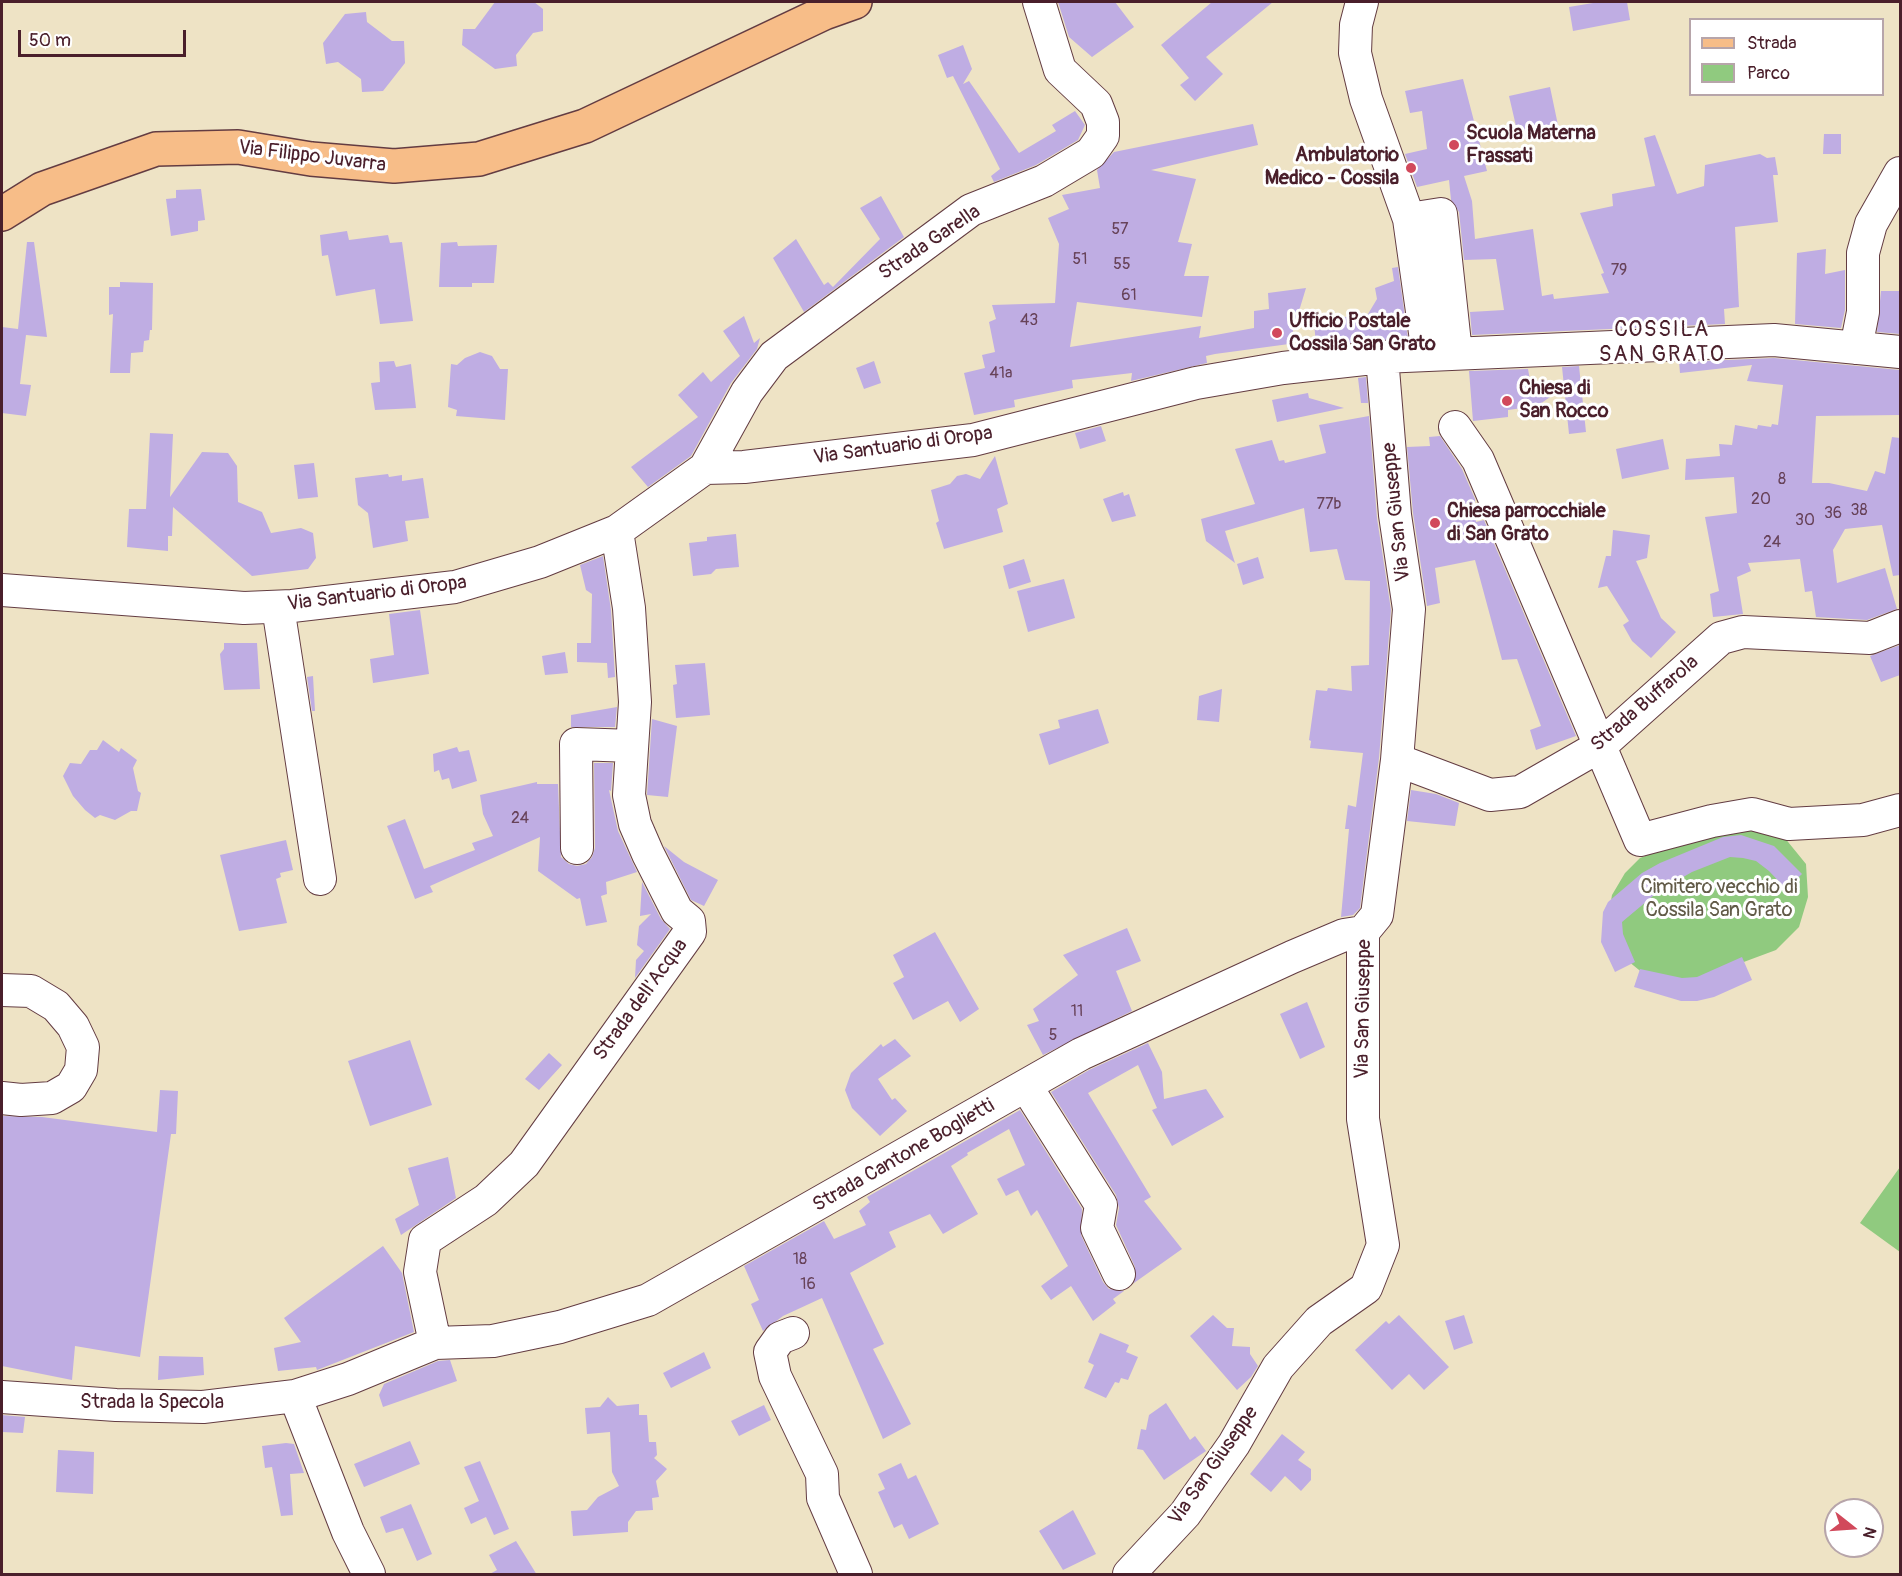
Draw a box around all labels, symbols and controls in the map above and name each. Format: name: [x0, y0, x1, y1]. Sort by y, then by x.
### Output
scale bar: [21, 18, 189, 56]
legend: [1689, 18, 1884, 96]
text: 50 m: [29, 29, 71, 52]
text: Strada: [1747, 32, 1797, 55]
text: Parco: [1747, 62, 1790, 85]
place label: Scuola Materna Frassati: [1466, 122, 1596, 169]
street label: Via Filippo Juvarra: [237, 136, 387, 178]
marker: Scuola Materna Frassati: [1447, 138, 1461, 152]
place label: Ambulatorio Medico - Cossila: [1265, 144, 1399, 191]
marker: Ambulatorio Medico - Cossila: [1404, 161, 1418, 175]
street label: Strada Garella: [875, 200, 985, 286]
house number: 57: [1111, 220, 1129, 240]
house number: 51: [1073, 250, 1087, 270]
house number: 55: [1113, 255, 1131, 275]
house number: 79: [1611, 261, 1627, 281]
house number: 61: [1121, 286, 1137, 306]
place label: Ufficio Postale Cossila San Grato: [1289, 310, 1436, 357]
house number: 43: [1020, 311, 1038, 331]
district label: COSSILA SAN GRATO: [1599, 317, 1725, 368]
marker: Ufficio Postale Cossila San Grato: [1270, 326, 1284, 340]
house number: 41a: [990, 364, 1012, 384]
place label: Chiesa di San Rocco: [1519, 377, 1608, 424]
marker: Chiesa di San Rocco: [1500, 394, 1514, 408]
street label: Via Santuario di Oropa: [812, 422, 994, 470]
street label: Via San Giuseppe: [1378, 441, 1416, 583]
house number: 8: [1778, 470, 1786, 490]
house number: 20: [1751, 490, 1771, 510]
house number: 77b: [1317, 495, 1341, 515]
place label: Chiesa parrocchiale di San Grato: [1447, 500, 1606, 547]
house number: 38: [1851, 501, 1867, 521]
house number: 36: [1824, 504, 1842, 524]
house number: 30: [1795, 511, 1815, 531]
marker: Chiesa parrocchiale di San Grato: [1428, 516, 1442, 530]
house number: 24: [1763, 533, 1781, 553]
street label: Via Santuario di Oropa: [286, 571, 468, 617]
street label: Strada Buffarola: [1586, 651, 1704, 757]
house number: 24: [511, 809, 529, 829]
park label: Cimitero vecchio di Cossila San Grato: [1640, 876, 1798, 923]
street label: Strada dell'Acqua: [589, 934, 693, 1066]
street label: Via San Giuseppe: [1351, 939, 1377, 1079]
house number: 11: [1071, 1002, 1083, 1022]
house number: 5: [1049, 1026, 1057, 1046]
street label: Strada Cantone Boglietti: [809, 1094, 999, 1218]
house number: 18: [793, 1250, 807, 1270]
house number: 16: [800, 1275, 816, 1295]
street label: Strada la Specola: [80, 1391, 224, 1415]
street label: Via San Giuseppe: [1164, 1402, 1264, 1530]
north arrow: [1824, 1498, 1884, 1558]
text: N: [1858, 1525, 1880, 1541]

